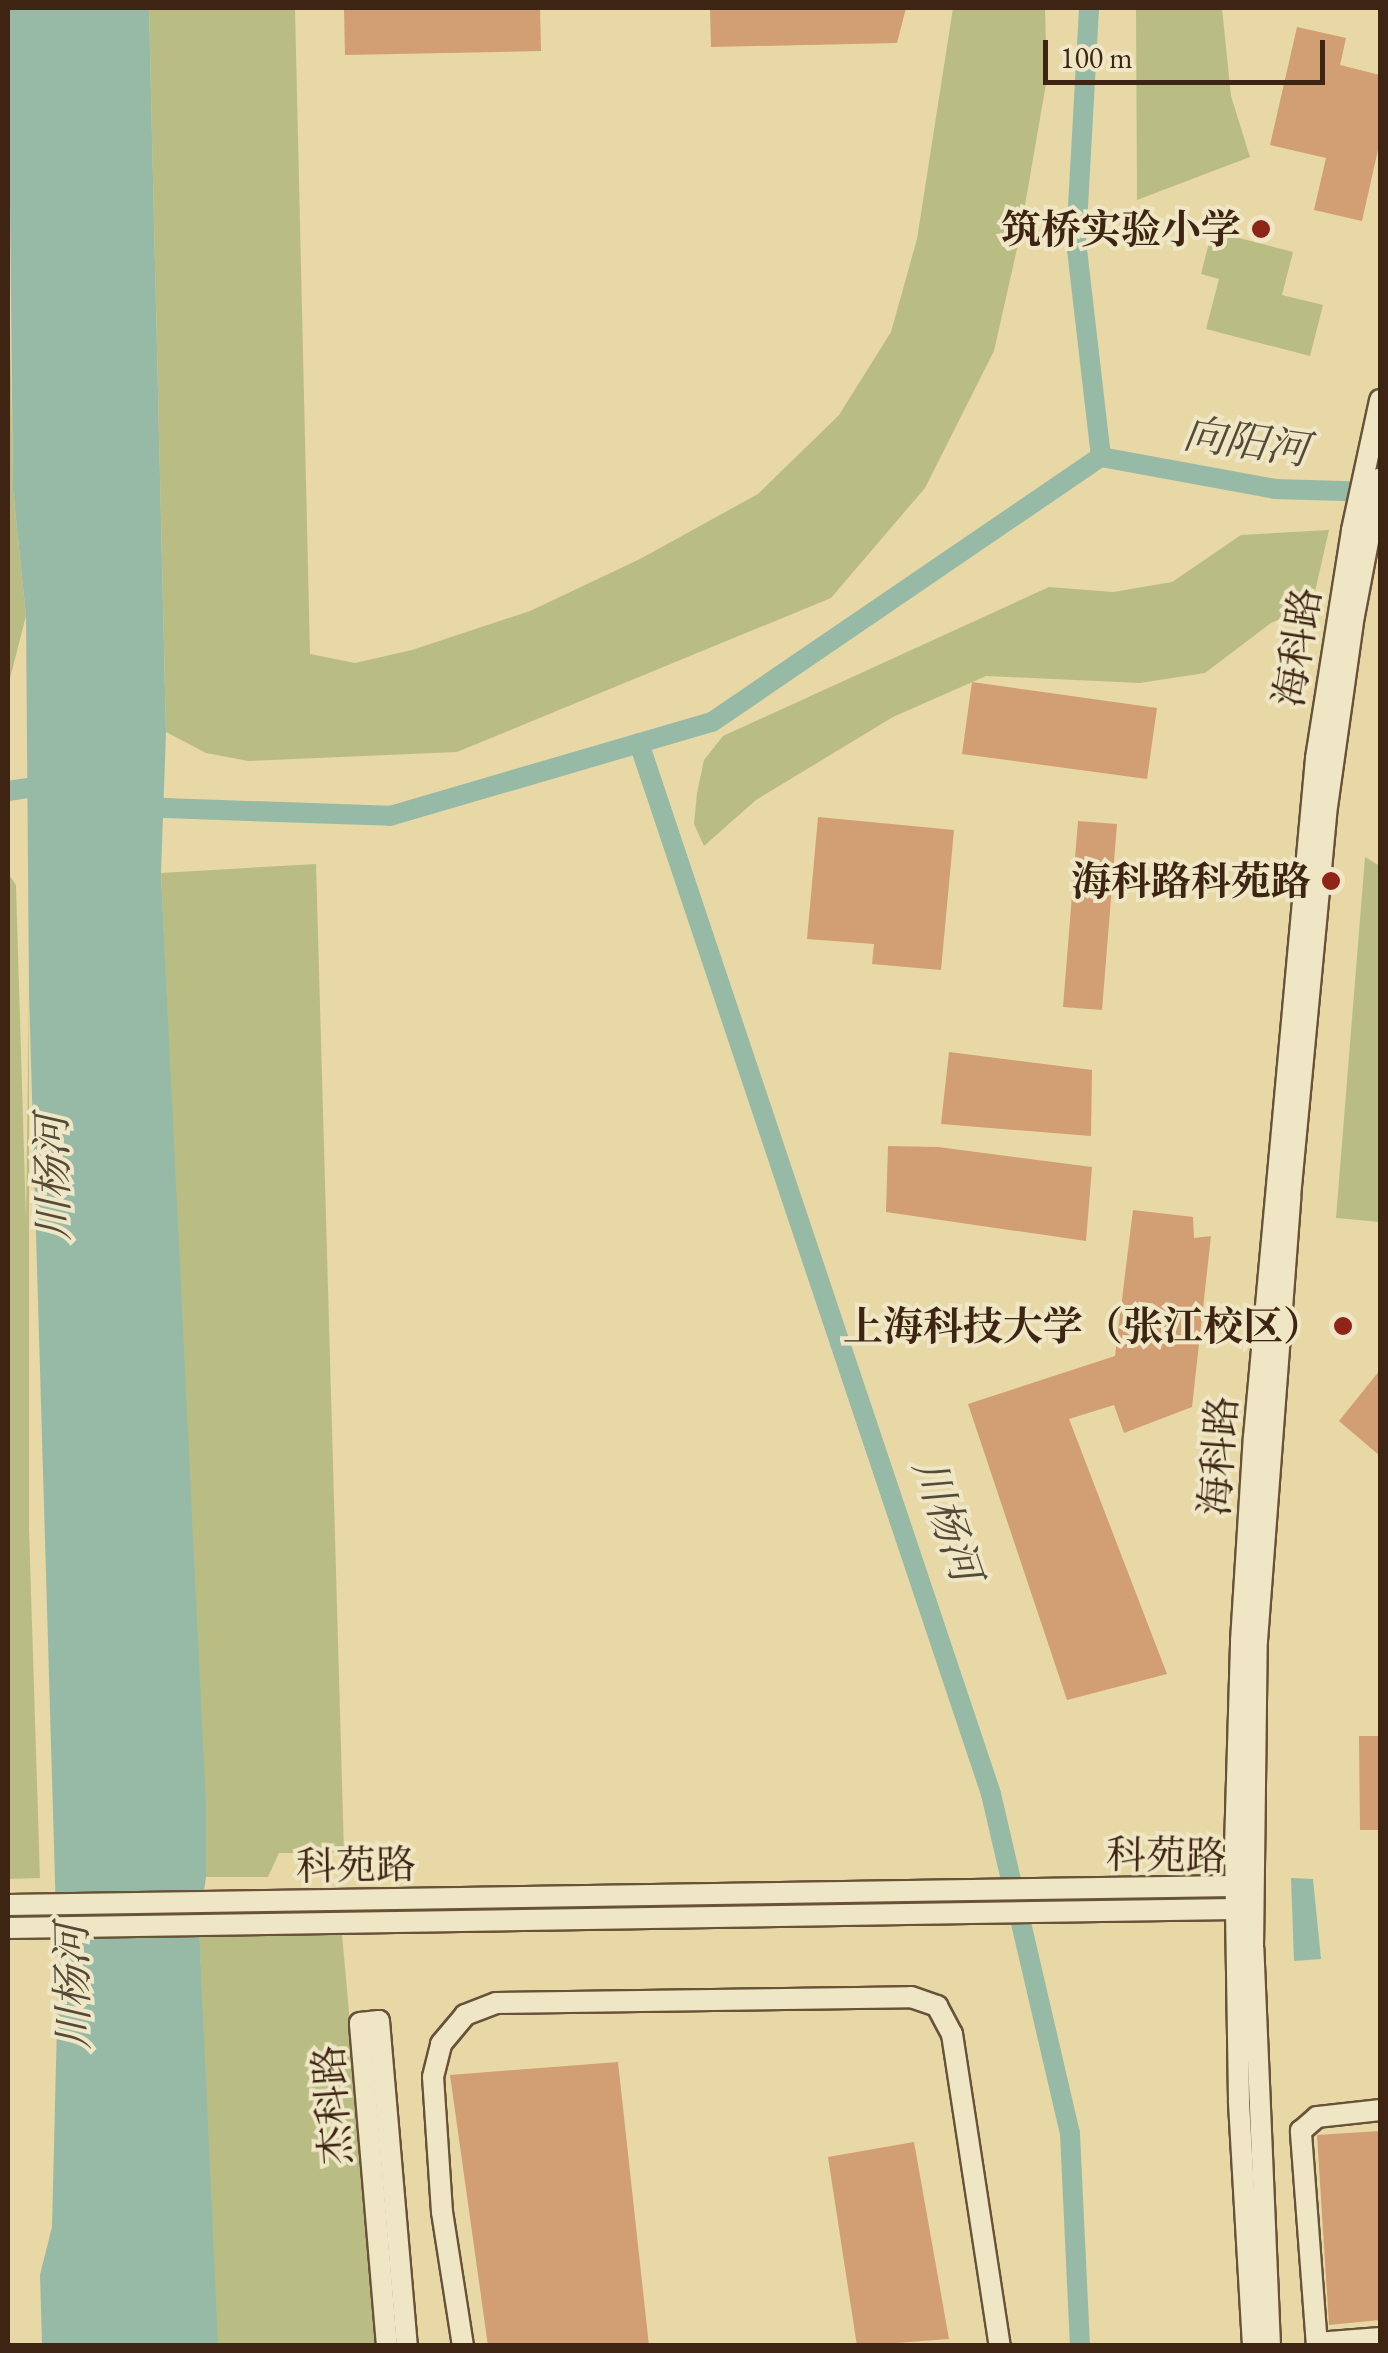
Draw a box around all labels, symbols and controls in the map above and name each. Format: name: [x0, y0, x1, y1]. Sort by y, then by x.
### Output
scale bar: [1048, 20, 1330, 82]
text: 100 m: [1060, 38, 1133, 77]
place label: 筑桥实验小学: [1001, 205, 1241, 253]
marker: 筑桥实验小学: [1250, 218, 1272, 240]
water label: 向阳河: [1180, 408, 1312, 476]
street label: 海科路: [1264, 584, 1330, 710]
place label: 海科路科苑路: [1071, 857, 1311, 905]
marker: 海科路科苑路: [1320, 870, 1342, 892]
water label: 川杨河: [27, 1115, 79, 1241]
place label: 上海科技大学（张江校区）: [843, 1302, 1323, 1350]
marker: 上海科技大学（张江校区）: [1332, 1315, 1354, 1337]
street label: 海科路: [1190, 1394, 1246, 1518]
water label: 川杨河: [903, 1452, 991, 1588]
street label: 科苑路: [1106, 1830, 1226, 1880]
street label: 科苑路: [296, 1840, 416, 1890]
water label: 川杨河: [47, 1924, 99, 2050]
street label: 杰科路: [304, 2043, 360, 2167]

